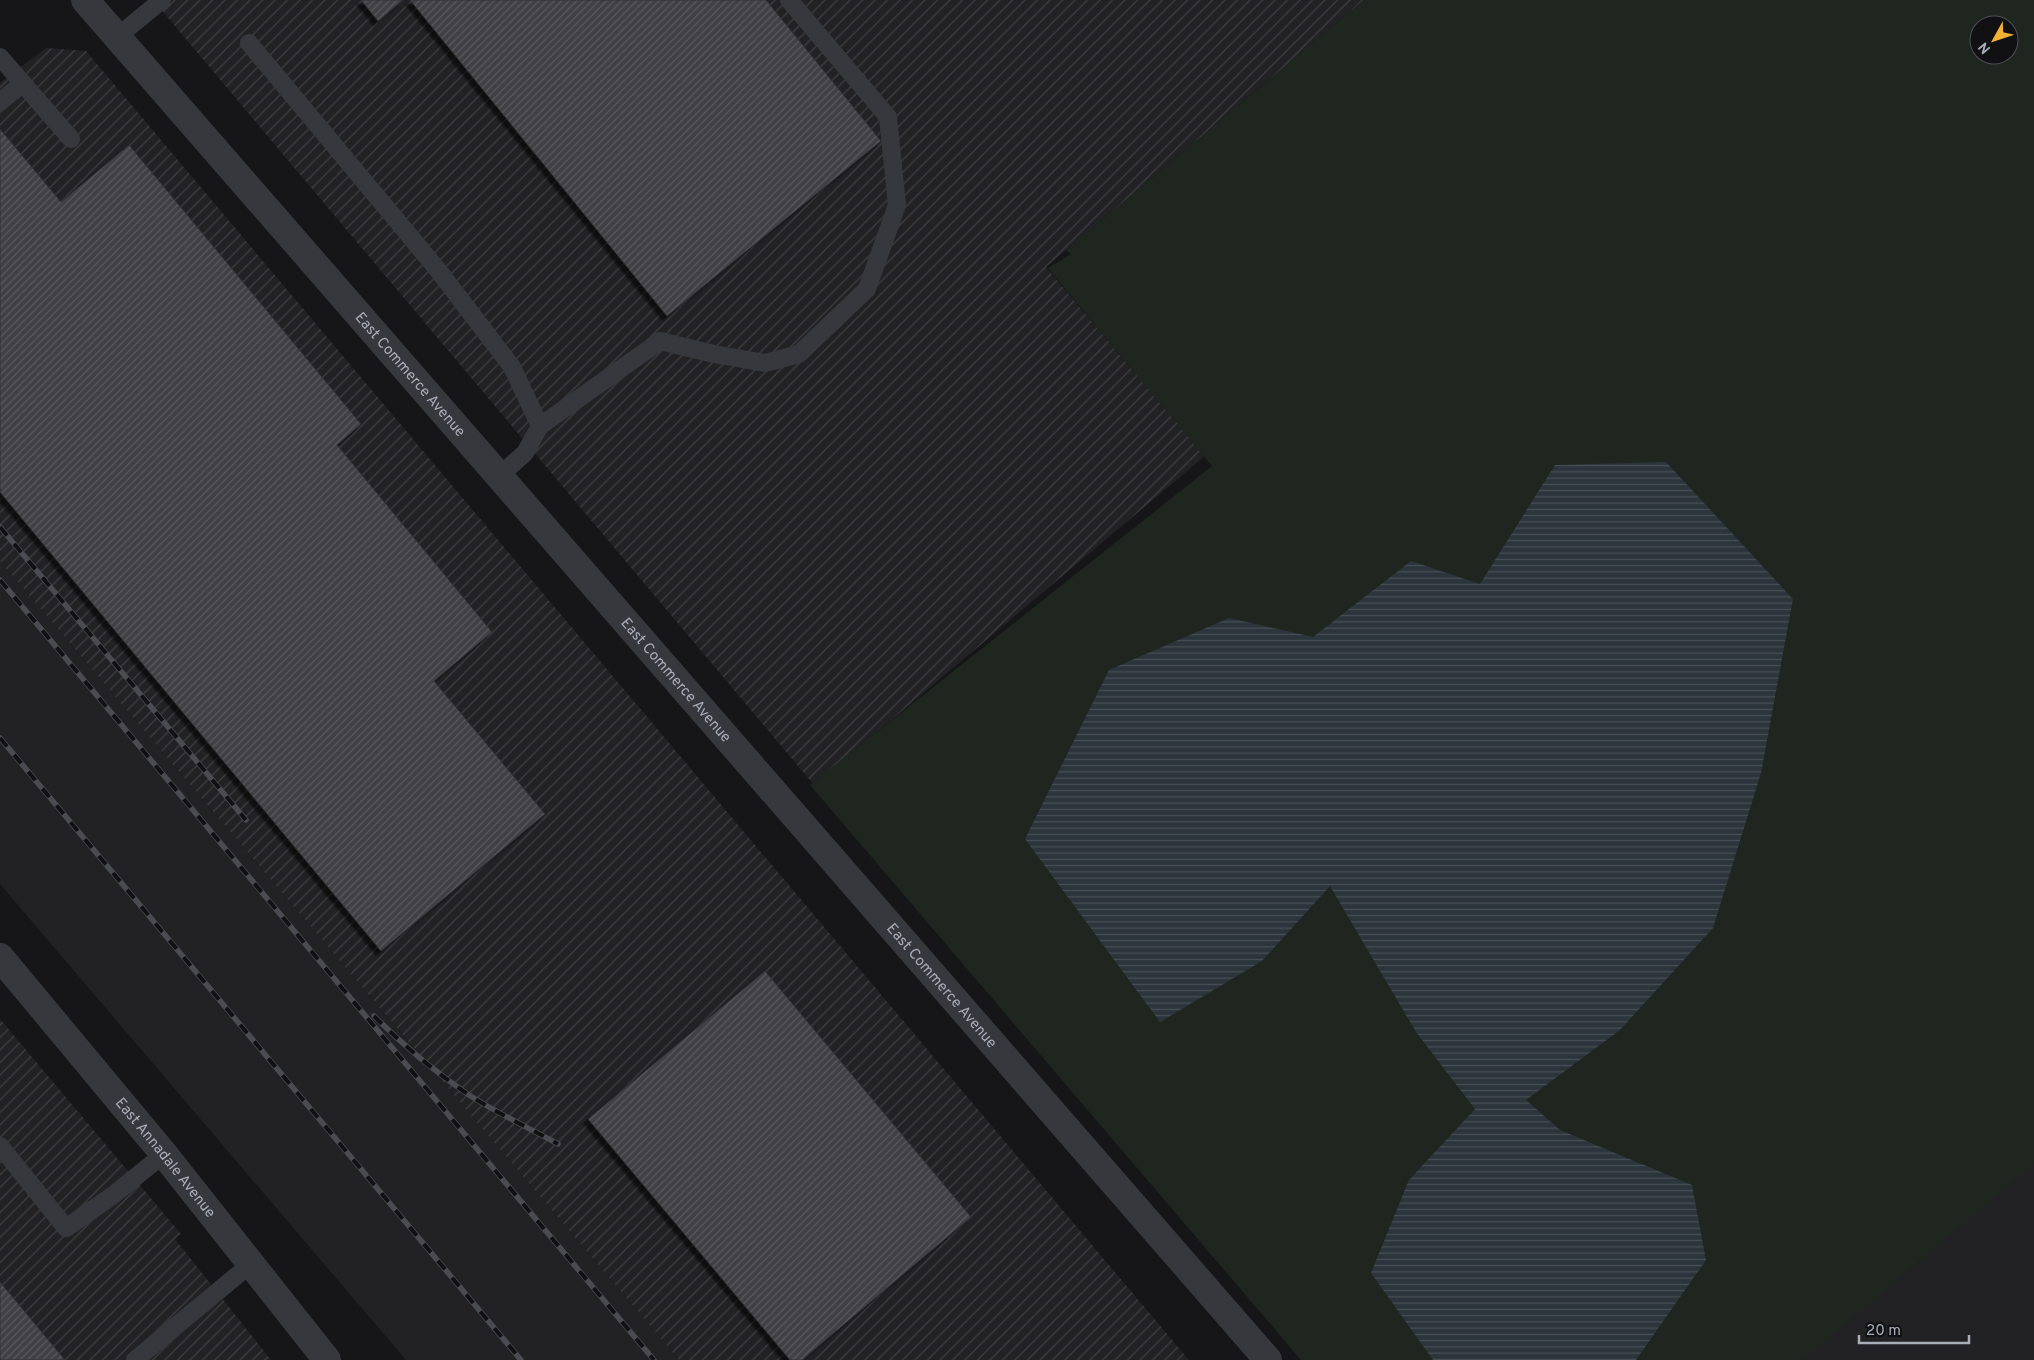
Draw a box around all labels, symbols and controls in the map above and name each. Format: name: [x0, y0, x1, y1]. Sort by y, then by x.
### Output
north arrow: [1969, 15, 2019, 65]
text: N: [1975, 38, 1995, 57]
street label: East Commerce Avenue: [350, 309, 469, 442]
street label: East Commerce Avenue: [616, 614, 735, 747]
street label: East Commerce Avenue: [882, 920, 1000, 1053]
street label: East Annadale Avenue: [110, 1094, 219, 1222]
scale bar: [1859, 1312, 1969, 1344]
text: 20 m: [1866, 1322, 1901, 1341]

